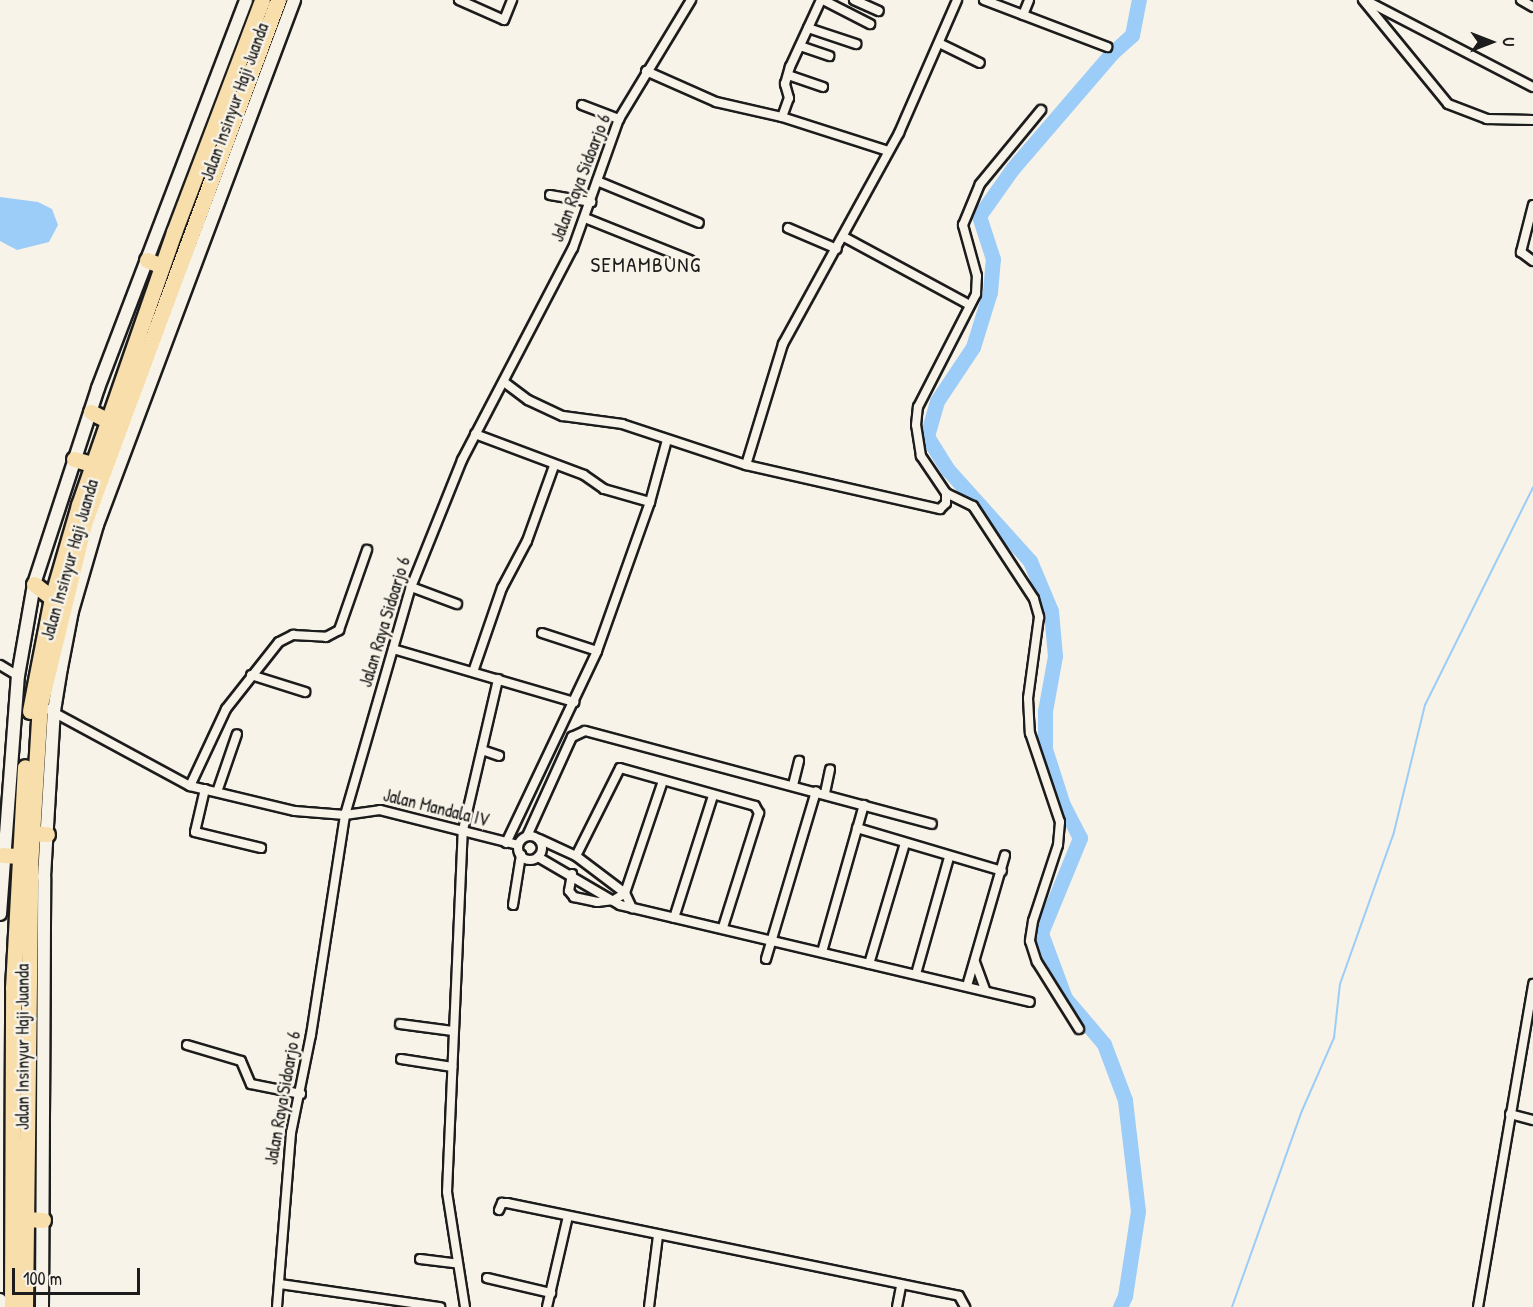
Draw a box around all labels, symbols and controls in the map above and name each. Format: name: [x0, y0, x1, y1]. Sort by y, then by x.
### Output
north arrow: [1461, 12, 1521, 72]
street label: Jalan Insinyur Haji Juanda: [196, 20, 274, 184]
text: U: [1498, 38, 1520, 46]
street label: Jalan Raya Sidoarjo 6: [547, 111, 615, 245]
district label: SEMAMBUNG: [590, 252, 702, 278]
street label: Jalan Insinyur Haji Juanda: [37, 477, 103, 643]
street label: Jalan Raya Sidoarjo 6: [355, 554, 415, 690]
street label: Jalan Mandala IV: [381, 784, 491, 832]
street label: Jalan Insinyur Haji Juanda: [12, 964, 34, 1130]
street label: Jalan Raya Sidoarjo 6: [261, 1030, 305, 1166]
scale bar: [15, 1256, 142, 1294]
text: 100 m: [23, 1266, 62, 1291]

